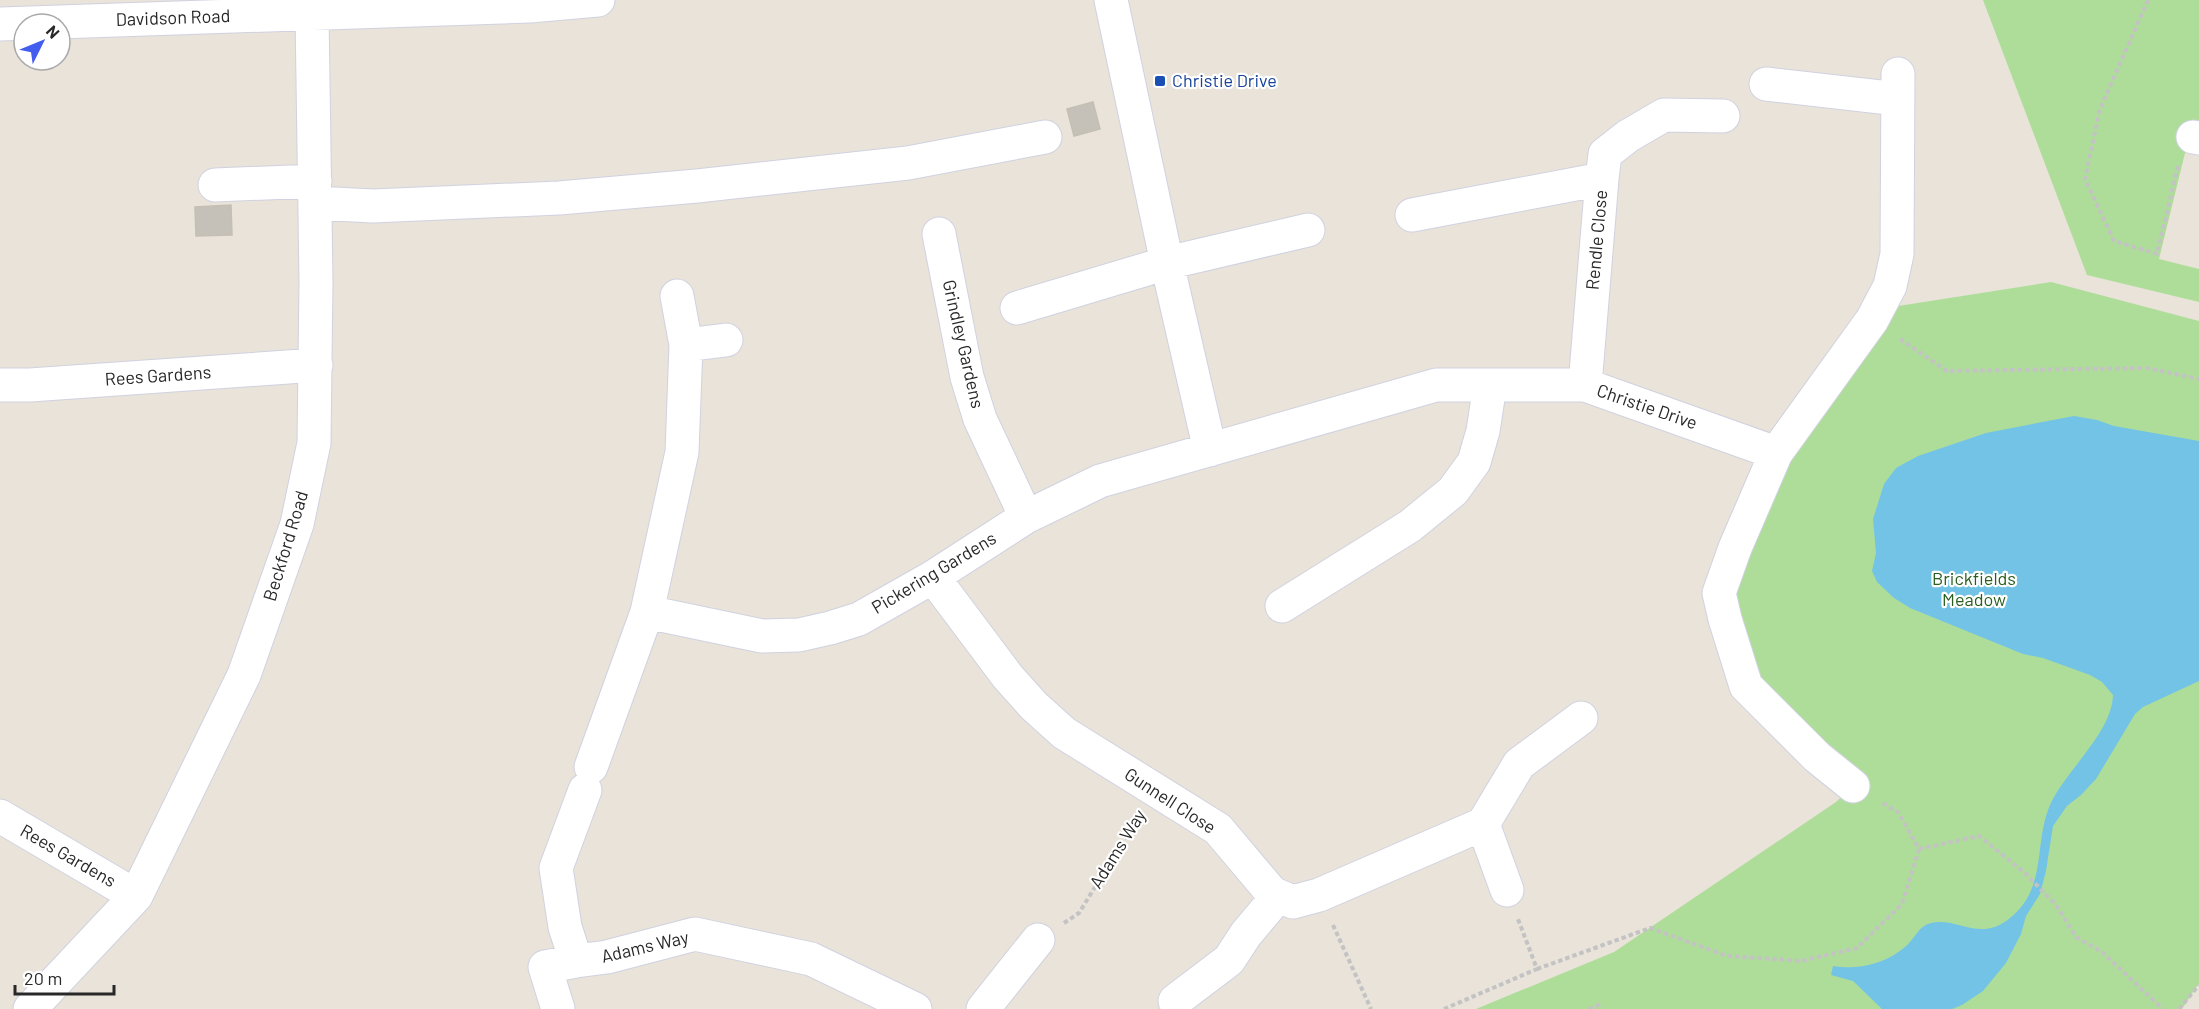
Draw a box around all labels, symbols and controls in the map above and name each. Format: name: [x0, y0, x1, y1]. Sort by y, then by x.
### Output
street label: Davidson Road: [115, 4, 231, 30]
north arrow: [12, 12, 72, 72]
text: N: [43, 21, 64, 42]
place label: Christie Drive: [1172, 69, 1277, 91]
marker: Christie Drive: [1153, 74, 1167, 88]
street label: Rendle Close: [1581, 189, 1611, 291]
street label: Grindley Gardens: [938, 277, 989, 410]
street label: Rees Gardens: [104, 360, 212, 390]
street label: Christie Drive: [1594, 379, 1700, 434]
street label: Beckford Road: [258, 488, 312, 604]
street label: Pickering Gardens: [867, 526, 1000, 618]
park label: Brickfields Meadow: [1932, 567, 2016, 610]
street label: Gunnell Close: [1121, 762, 1220, 838]
street label: Adams Way: [1084, 805, 1150, 892]
street label: Rees Gardens: [17, 819, 120, 891]
street label: Adams Way: [599, 925, 691, 967]
scale bar: [15, 958, 114, 996]
text: 20 m: [24, 967, 62, 989]

